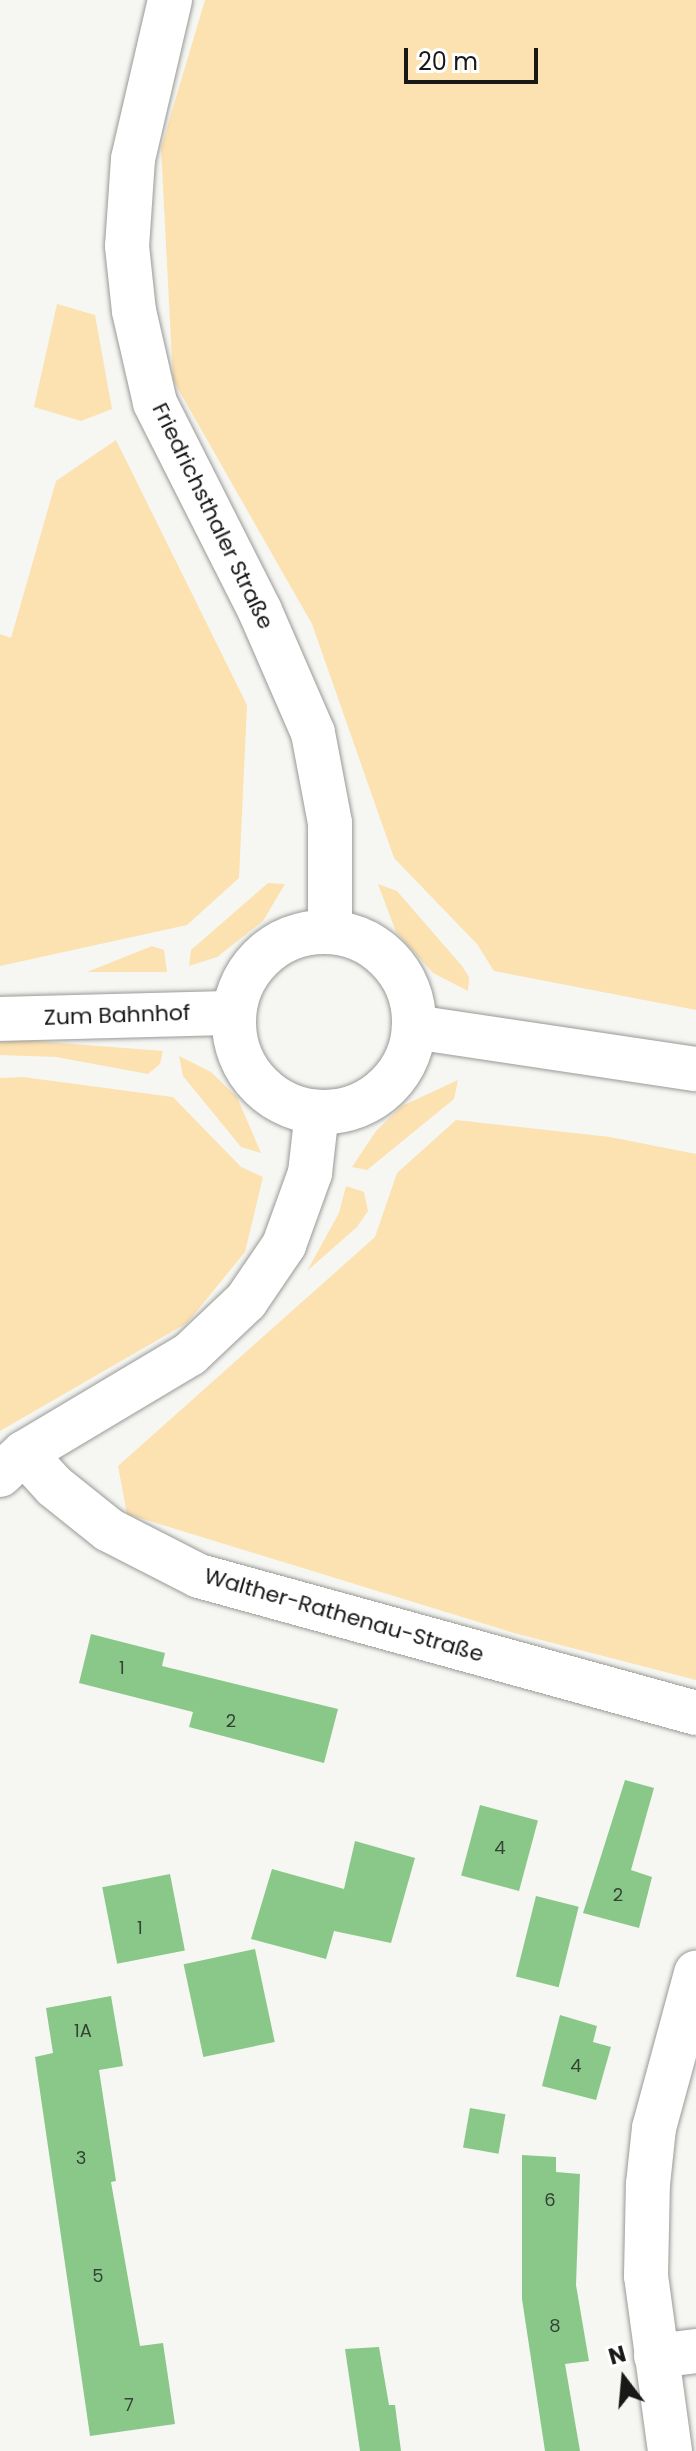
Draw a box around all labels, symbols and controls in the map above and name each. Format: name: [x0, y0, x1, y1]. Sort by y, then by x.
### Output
scale bar: [408, 32, 542, 82]
text: 20 m: [418, 45, 478, 78]
street label: Friedrichsthaler Straße: [147, 399, 279, 633]
street label: Zum Bahnhof: [43, 999, 191, 1031]
street label: Walther-Rathenau-Straße: [201, 1562, 487, 1668]
house number: 1: [119, 1657, 125, 1679]
house number: 2: [226, 1710, 236, 1732]
house number: 4: [494, 1837, 506, 1859]
house number: 2: [613, 1884, 623, 1906]
house number: 1: [137, 1917, 143, 1939]
house number: 1A: [74, 2020, 92, 2042]
house number: 4: [570, 2055, 582, 2077]
house number: 3: [76, 2147, 86, 2169]
house number: 6: [544, 2189, 556, 2211]
house number: 5: [92, 2265, 104, 2287]
house number: 8: [549, 2315, 561, 2337]
text: N: [605, 2338, 629, 2373]
north arrow: [584, 2339, 664, 2419]
house number: 7: [124, 2394, 134, 2416]

